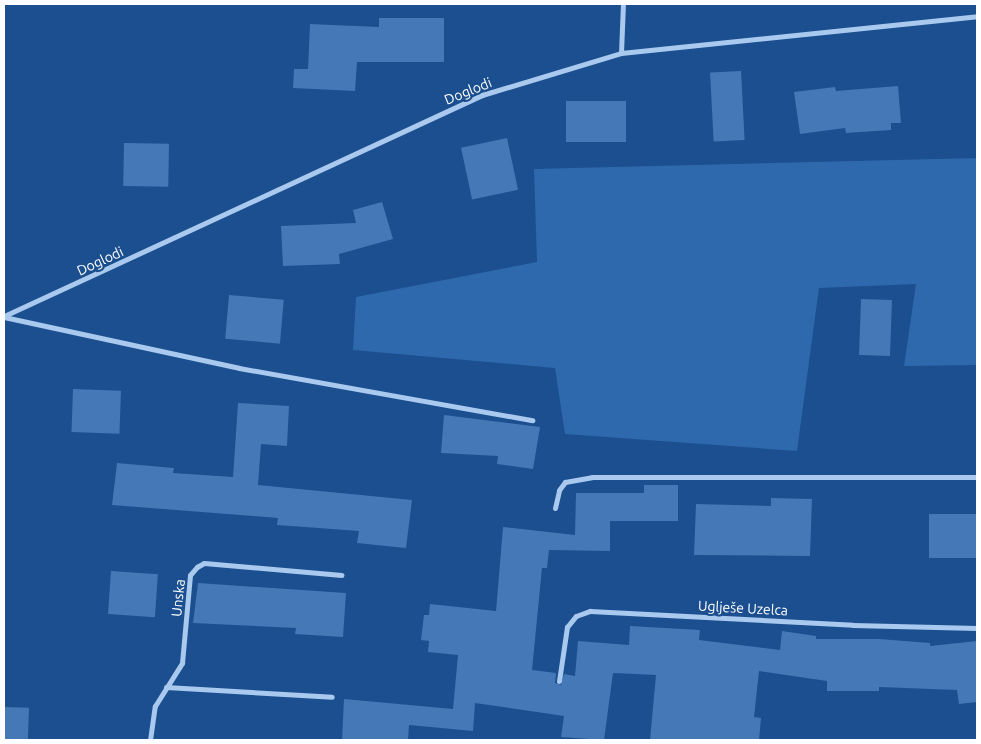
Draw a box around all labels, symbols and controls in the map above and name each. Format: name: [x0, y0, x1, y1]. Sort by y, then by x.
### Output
street label: Doglodi: [442, 74, 494, 108]
street label: Doglodi: [74, 243, 126, 279]
street label: Unska: [168, 578, 188, 618]
street label: Uglješe Uzelca: [697, 597, 789, 619]

